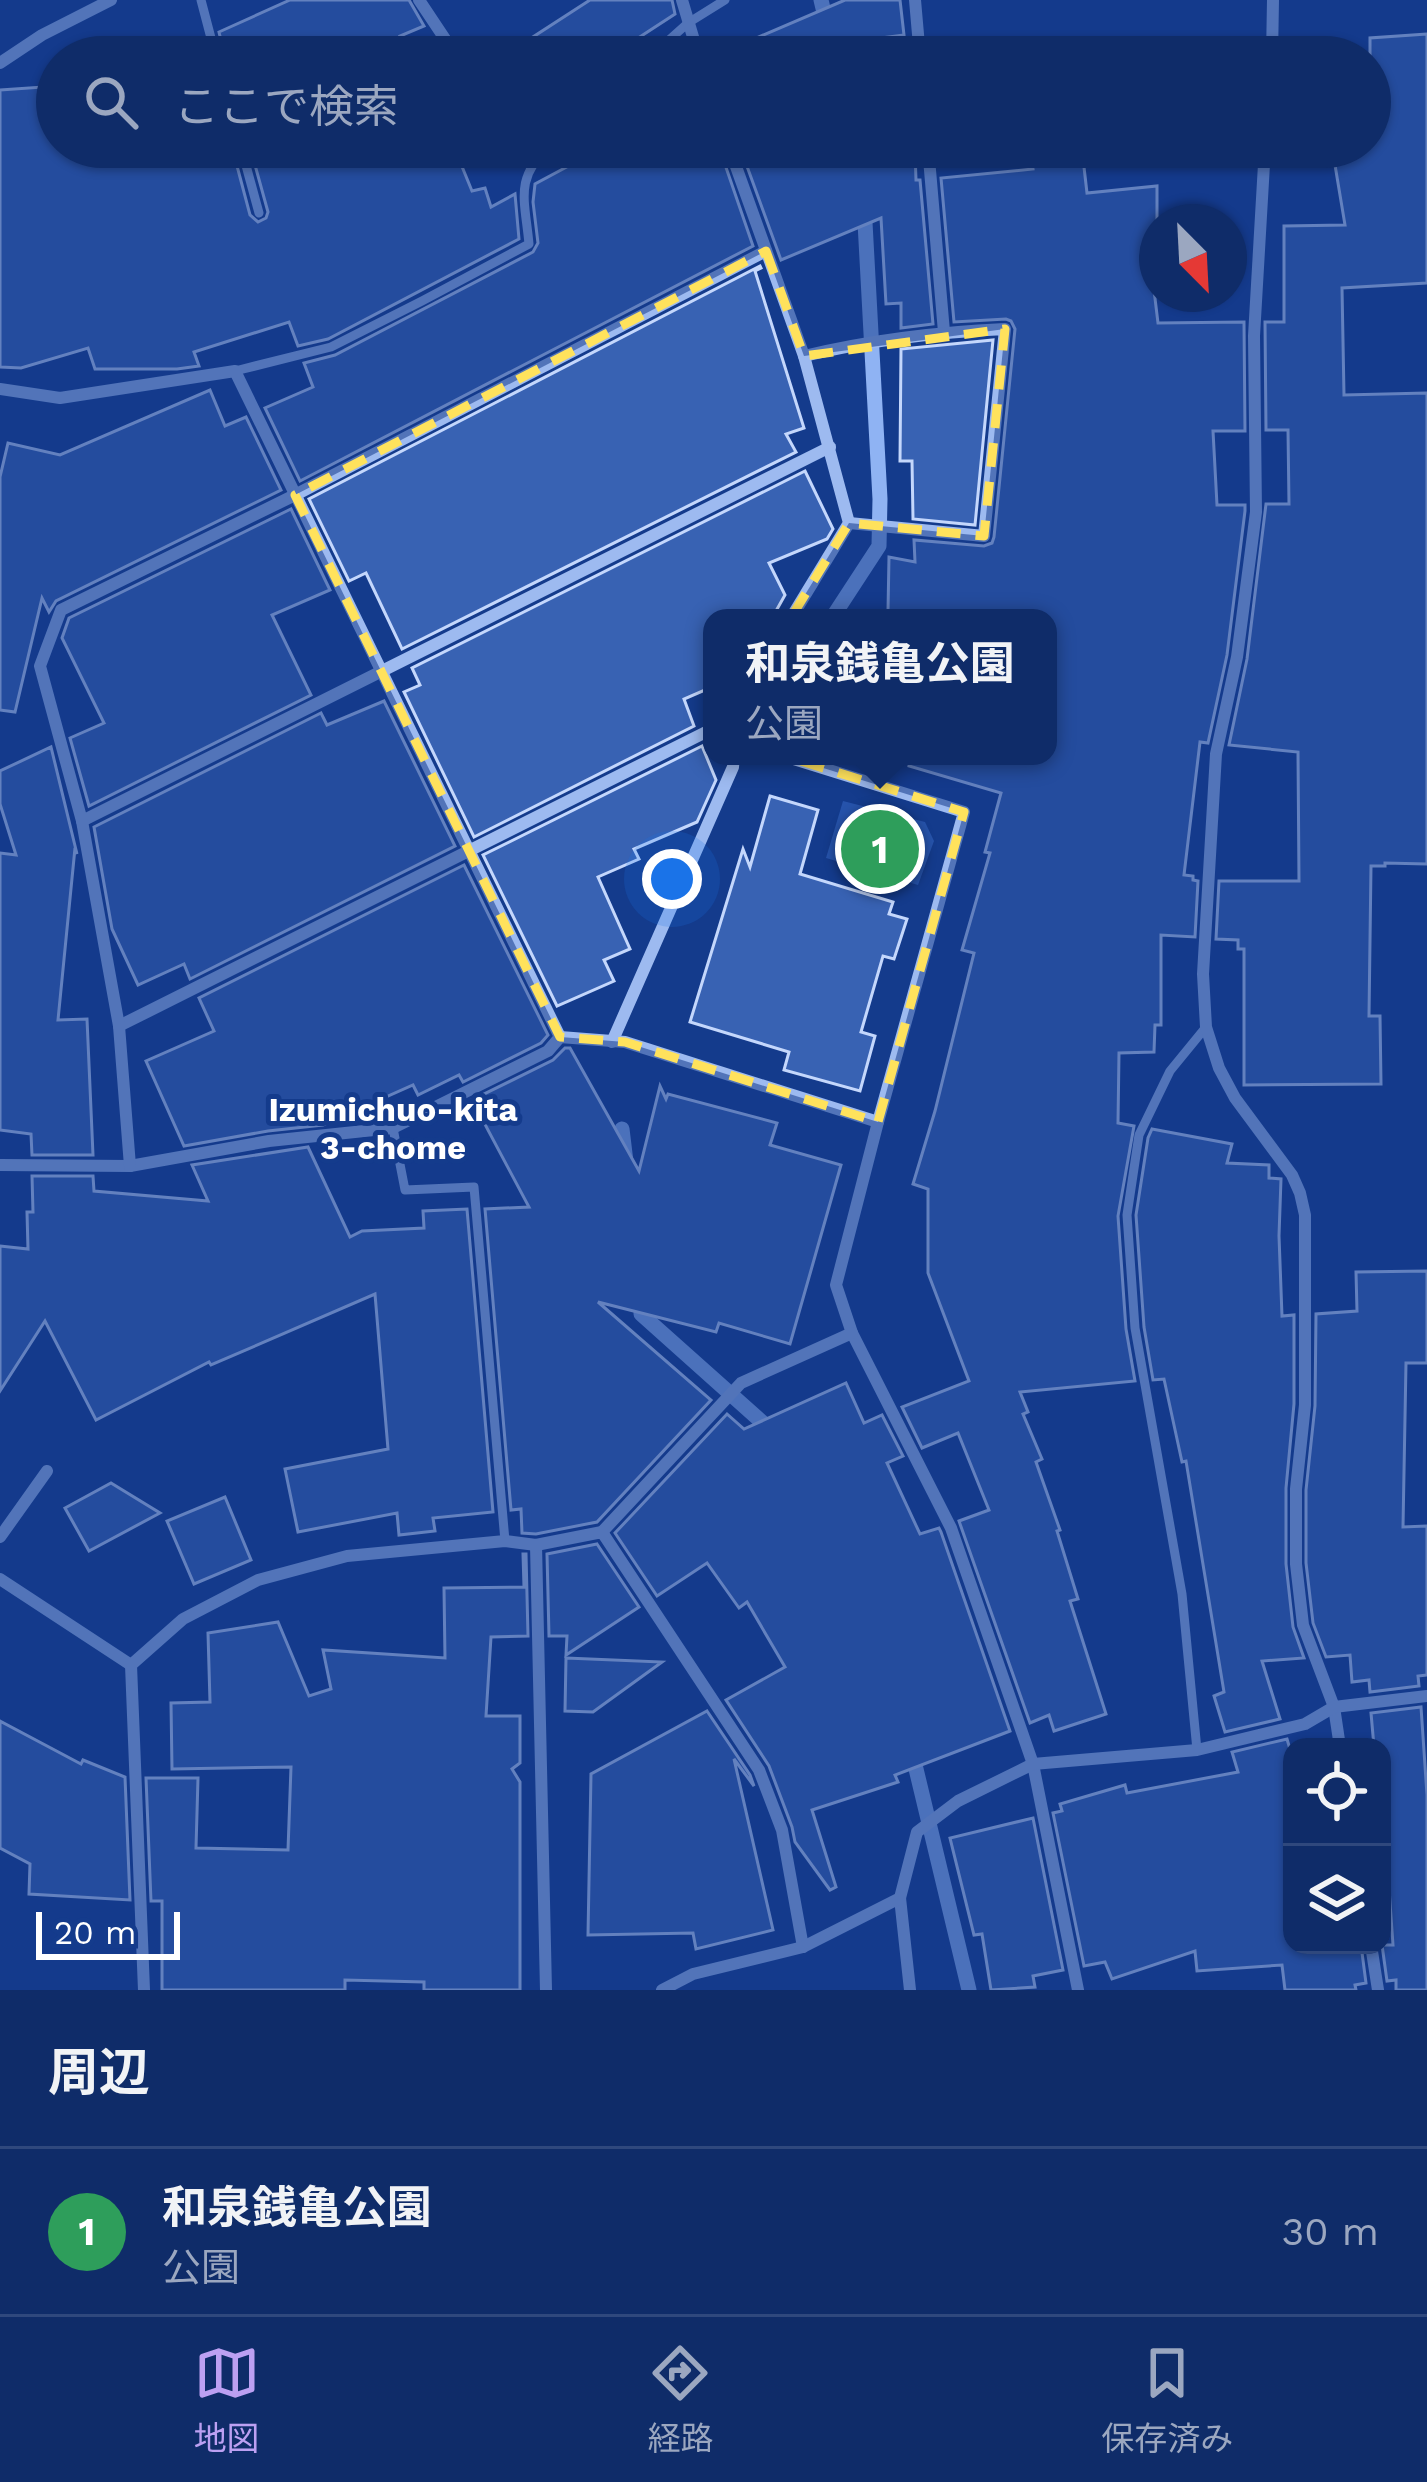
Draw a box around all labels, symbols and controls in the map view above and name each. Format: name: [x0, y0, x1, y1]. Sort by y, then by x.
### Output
search box: [36, 36, 1391, 168]
icon: search: [78, 69, 144, 135]
text: ここで検索: [174, 80, 399, 133]
north arrow: [1139, 204, 1247, 312]
popup: [703, 609, 1057, 765]
text: 和泉銭亀公園: [745, 637, 1015, 690]
text: 公園: [745, 701, 823, 746]
pin: 1: [841, 804, 919, 894]
your location: [642, 849, 702, 909]
district label: Izumichuo-kita 3-chome: [268, 1090, 518, 1167]
map controls: [1283, 1738, 1391, 1954]
button: locate: [1283, 1738, 1391, 1846]
button: layers: [1283, 1846, 1391, 1954]
scale bar: [36, 1906, 180, 1959]
text: 20 m: [54, 1913, 136, 1952]
text: 周辺: [48, 2043, 150, 2102]
text: 和泉銭亀公園: [162, 2181, 432, 2234]
text: 1: [79, 2209, 95, 2254]
text: 30 m: [1282, 2209, 1379, 2254]
text: 公園: [162, 2245, 240, 2290]
tab: 地図: [194, 2340, 260, 2460]
tab: 経路: [647, 2340, 713, 2460]
tab: 保存済み: [1101, 2340, 1233, 2460]

